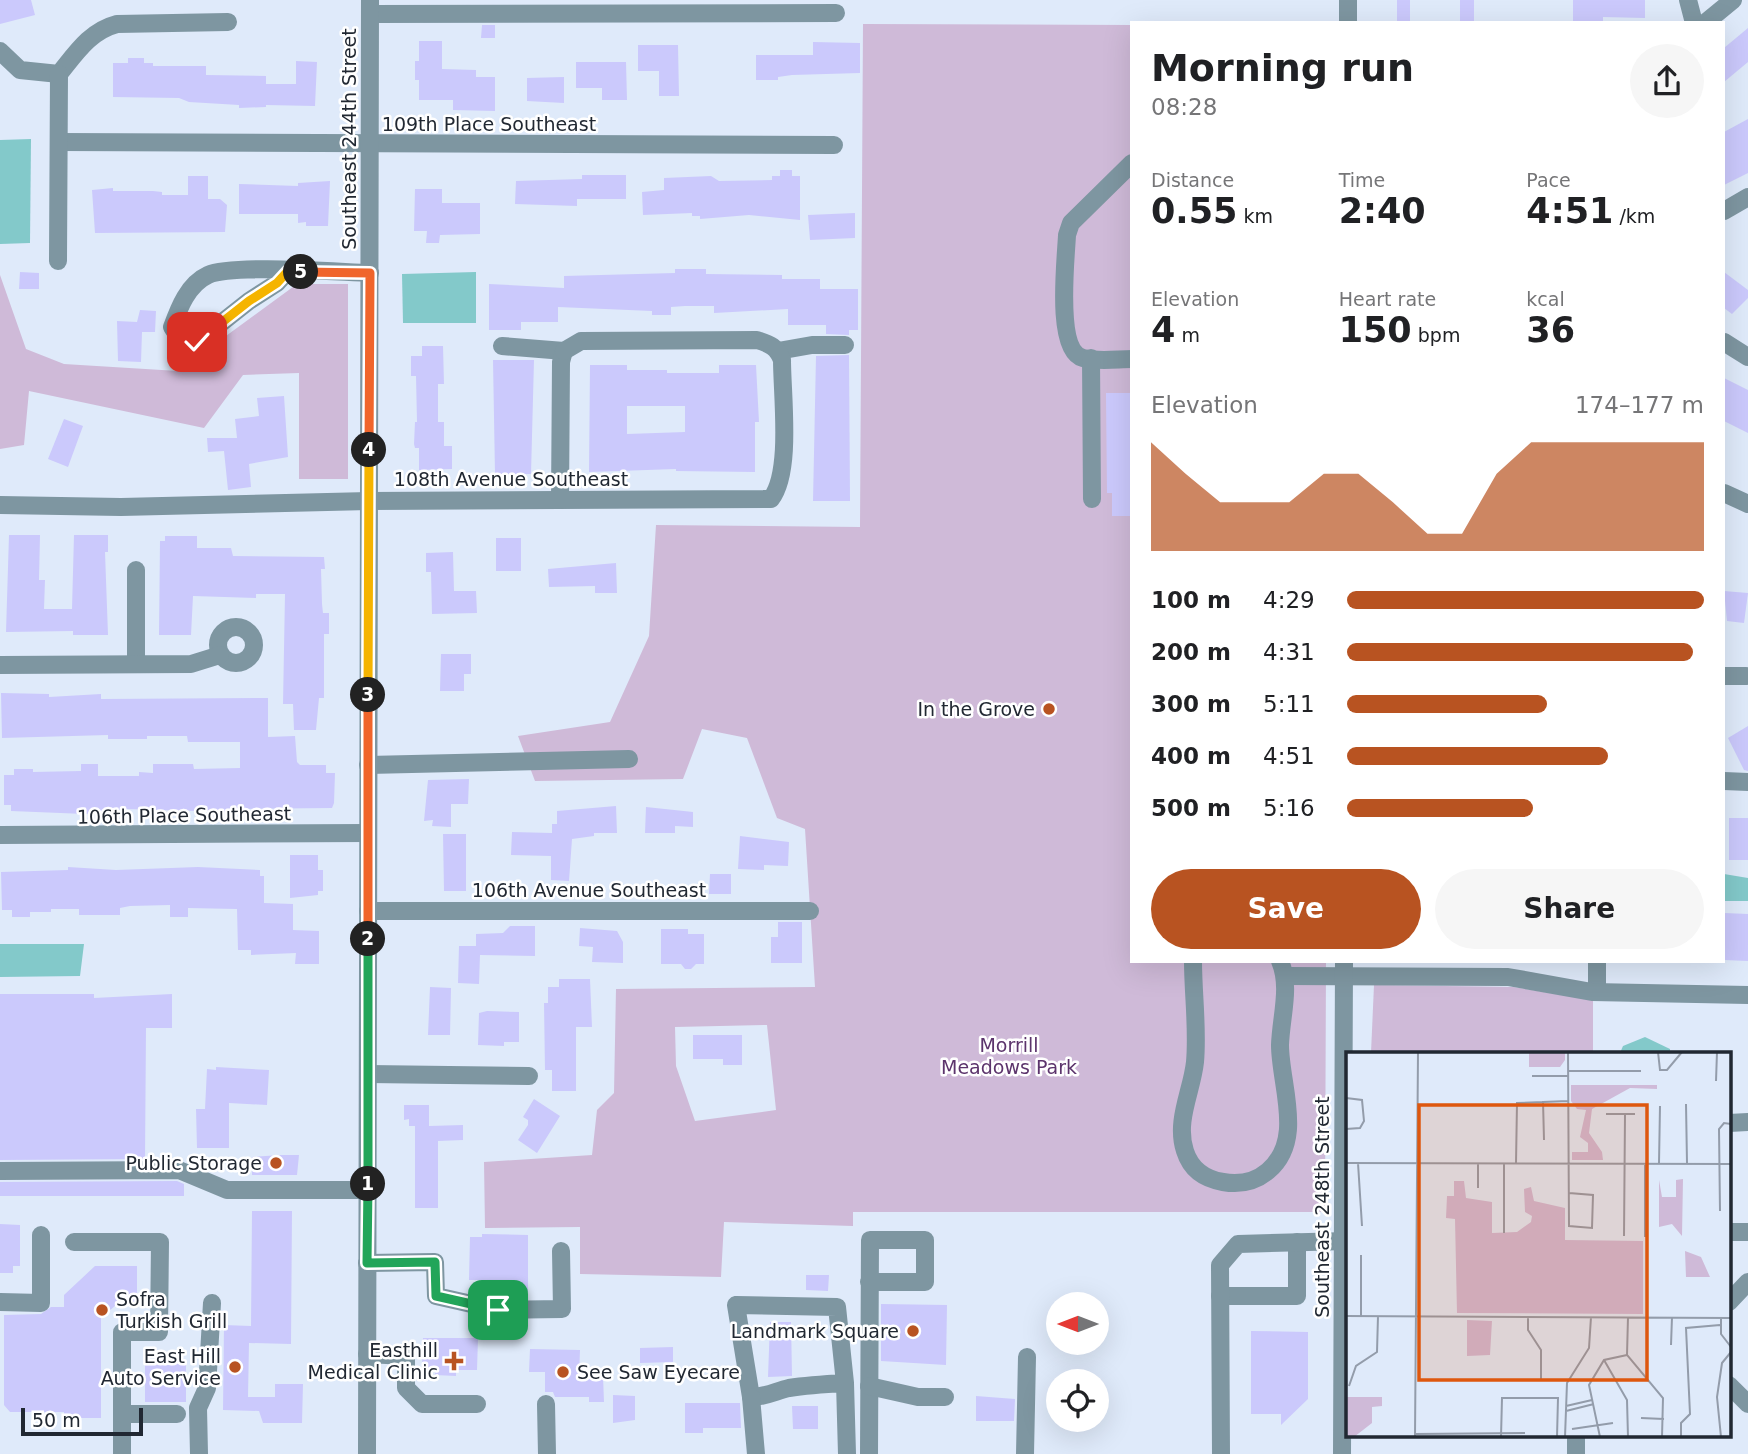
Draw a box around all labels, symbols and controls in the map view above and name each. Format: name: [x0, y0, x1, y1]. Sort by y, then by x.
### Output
street label: Southeast 244th Street: [338, 28, 360, 250]
button: share: [1630, 44, 1704, 118]
text: Morning run: [1151, 46, 1414, 90]
text: 08:28: [1151, 94, 1217, 120]
street label: 109th Place Southeast: [382, 113, 596, 135]
text: Distance: [1151, 169, 1234, 191]
text: Time: [1339, 169, 1385, 191]
text: Pace: [1526, 169, 1571, 191]
text: 0.55: [1151, 191, 1237, 231]
text: 2:40: [1339, 191, 1426, 231]
text: 4:51: [1526, 191, 1613, 231]
text: km: [1237, 205, 1273, 227]
text: /km: [1613, 205, 1655, 227]
pin: 5: [284, 254, 318, 290]
text: 5: [294, 260, 307, 282]
text: Elevation: [1151, 288, 1239, 310]
text: Heart rate: [1339, 288, 1436, 310]
text: kcal: [1526, 288, 1565, 310]
text: 4: [1151, 310, 1175, 350]
text: 150: [1339, 310, 1412, 350]
text: 36: [1526, 310, 1575, 350]
pin: [167, 312, 227, 372]
icon: check: [178, 323, 216, 361]
text: m: [1175, 324, 1200, 346]
text: bpm: [1412, 324, 1460, 346]
text: Elevation: [1151, 392, 1258, 418]
text: 174–177 m: [1575, 392, 1704, 418]
pin: 4: [352, 433, 386, 468]
text: 4: [362, 438, 375, 460]
street label: 108th Avenue Southeast: [394, 468, 628, 490]
text: 100 m: [1151, 587, 1231, 613]
text: 4:29: [1263, 587, 1315, 613]
text: 200 m: [1151, 639, 1231, 665]
text: 4:31: [1263, 639, 1315, 665]
pin: 3: [350, 678, 386, 712]
text: 3: [361, 683, 374, 705]
text: 300 m: [1151, 691, 1231, 717]
text: 5:11: [1263, 691, 1315, 717]
place label: In the Grove: [917, 698, 1035, 720]
marker: In the Grove: [1041, 701, 1057, 717]
text: 400 m: [1151, 743, 1231, 769]
text: 4:51: [1263, 743, 1315, 769]
text: 500 m: [1151, 795, 1231, 821]
text: 5:16: [1263, 795, 1315, 821]
street label: 106th Place Southeast: [77, 802, 291, 828]
button: Save: [1151, 869, 1421, 949]
button: Share: [1435, 869, 1704, 949]
street label: 106th Avenue Southeast: [472, 879, 706, 901]
pin: 2: [350, 922, 386, 956]
text: 2: [361, 927, 374, 949]
park label: Morrill Meadows Park: [941, 1034, 1077, 1078]
inset map: [1346, 1052, 1730, 1436]
street label: Southeast 248th Street: [1311, 1096, 1333, 1318]
place label: Public Storage: [125, 1152, 262, 1174]
marker: Public Storage: [268, 1155, 284, 1171]
pin: 1: [350, 1166, 386, 1202]
text: 1: [361, 1172, 374, 1194]
pin: [468, 1280, 528, 1340]
place label: Sofra Turkish Grill: [115, 1288, 227, 1332]
icon: arrive: [479, 1291, 517, 1329]
north arrow: [1046, 1292, 1110, 1354]
map controls: [1046, 1292, 1109, 1432]
marker: Sofra Turkish Grill: [94, 1302, 110, 1318]
place label: Landmark Square: [731, 1320, 899, 1342]
marker: Landmark Square: [905, 1323, 921, 1339]
place label: Easthill Medical Clinic: [308, 1339, 438, 1383]
place label: East Hill Auto Service: [101, 1345, 221, 1389]
marker: Easthill Medical Clinic: [444, 1351, 464, 1371]
marker: East Hill Auto Service: [227, 1359, 243, 1375]
place label: See Saw Eyecare: [577, 1361, 740, 1383]
marker: See Saw Eyecare: [555, 1364, 571, 1380]
button: locate: [1046, 1369, 1109, 1432]
scale bar: [21, 1405, 144, 1437]
text: 50 m: [32, 1409, 81, 1431]

